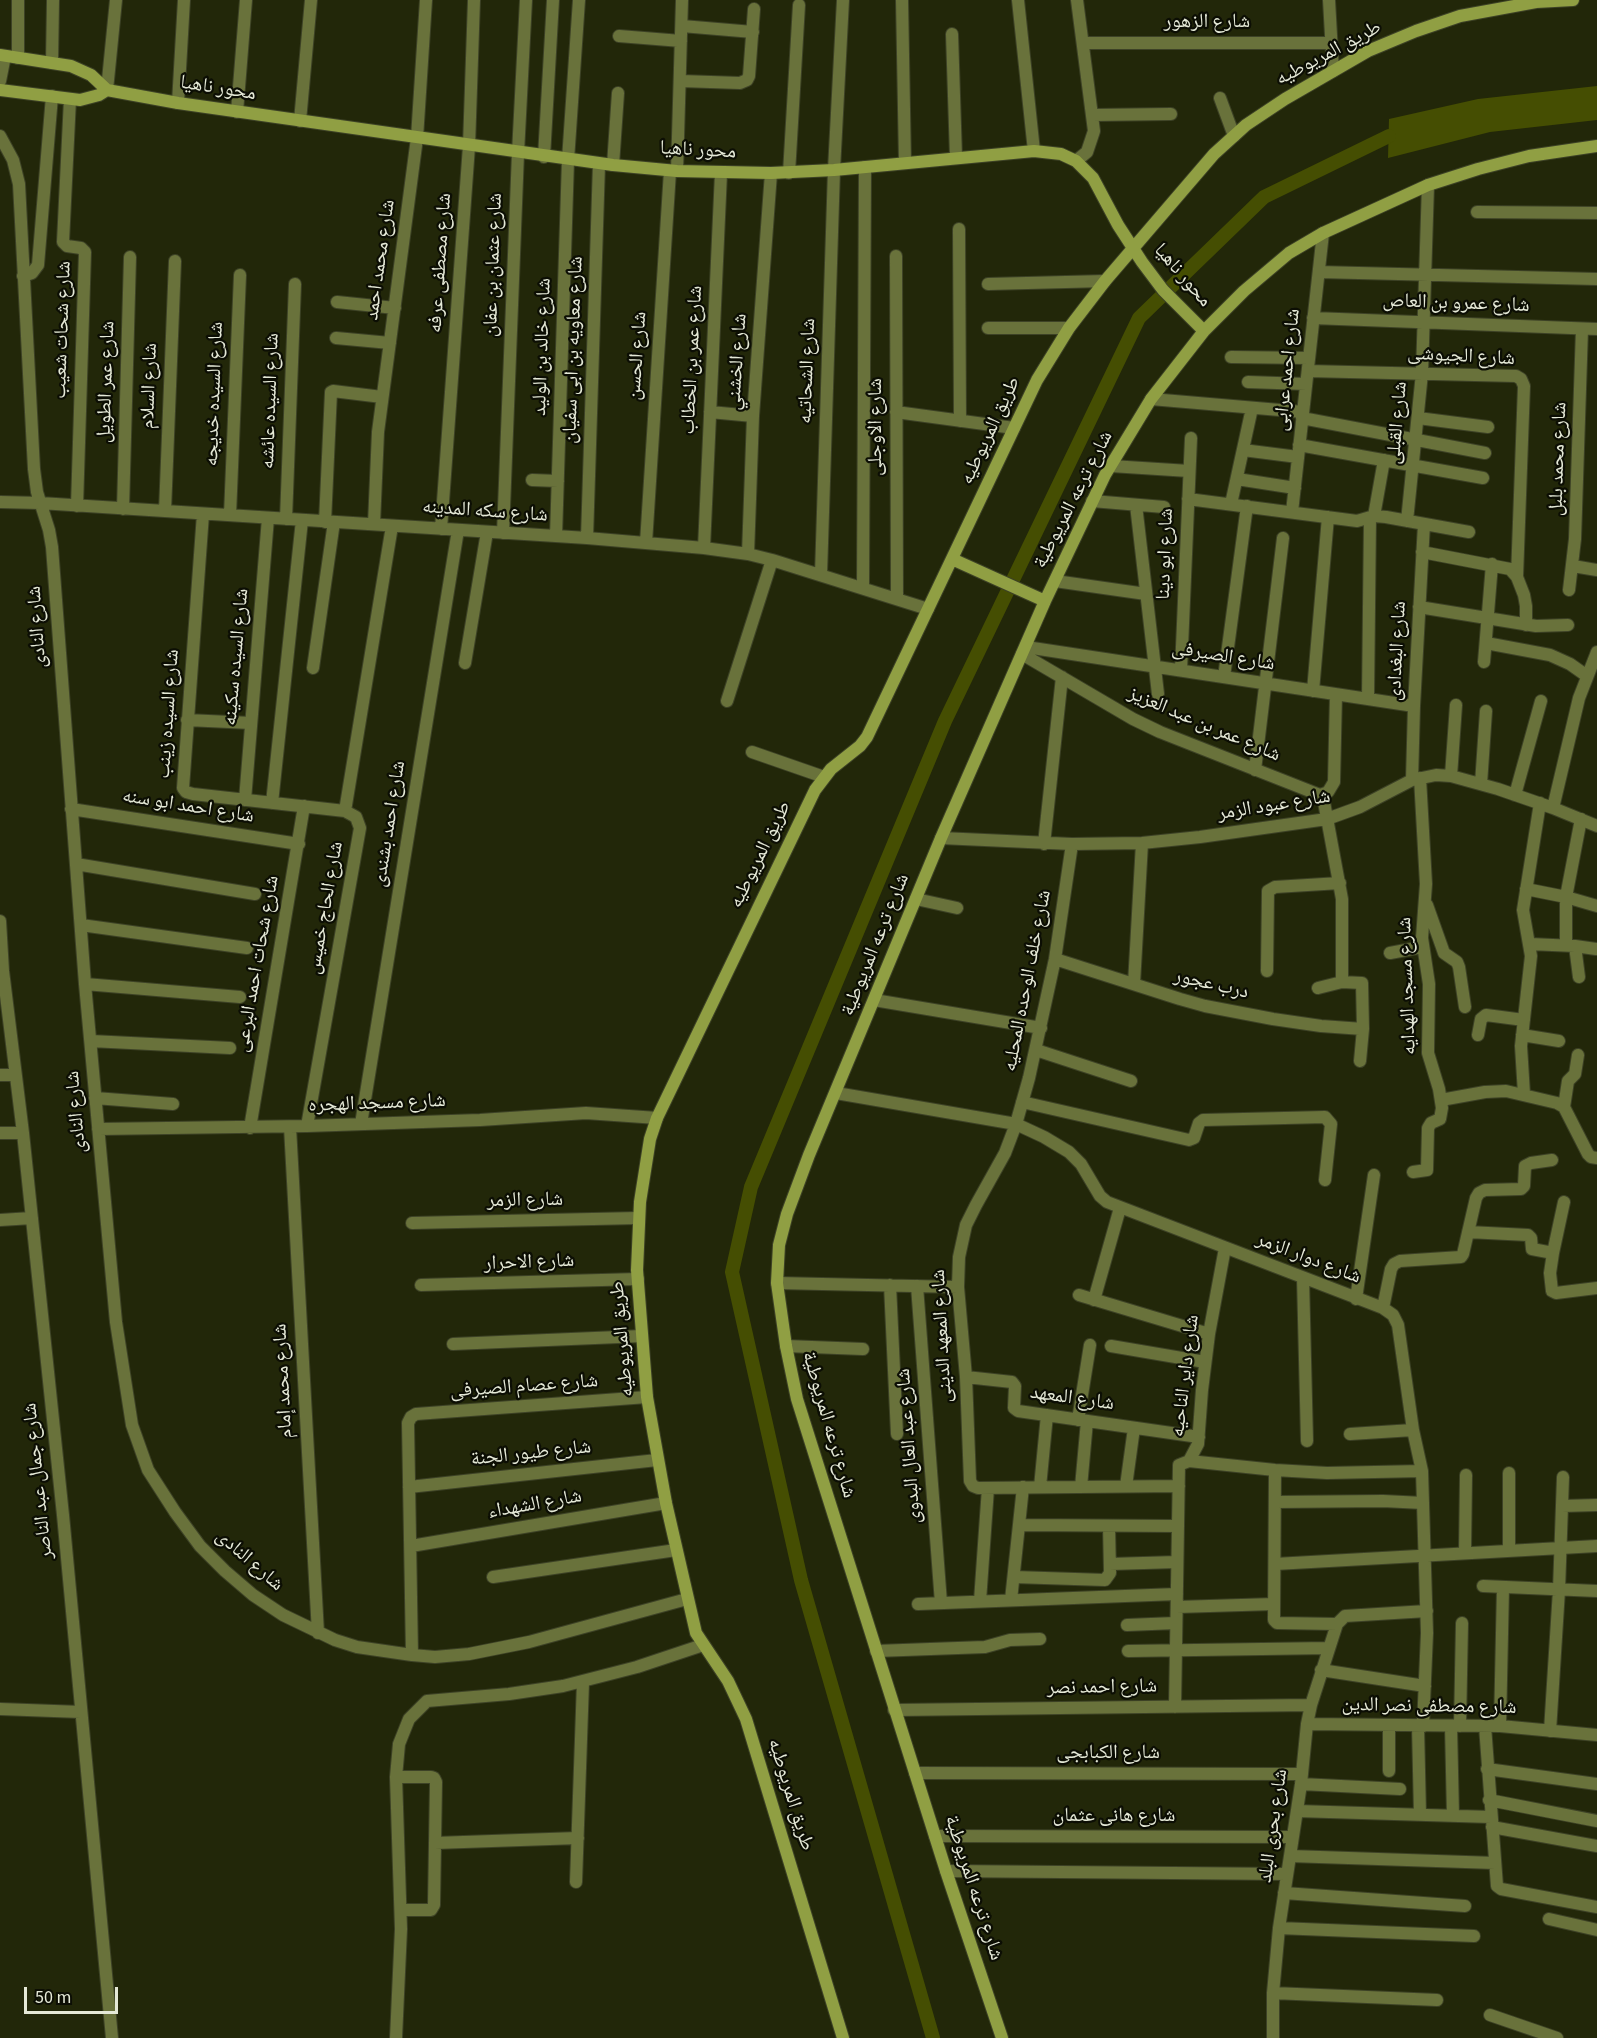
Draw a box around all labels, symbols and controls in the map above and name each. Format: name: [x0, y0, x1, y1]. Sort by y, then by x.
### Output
street label: شارع الزهور: [1164, 11, 1250, 35]
street label: طريق المريوطيه: [1272, 16, 1386, 92]
street label: محور ناهيا: [178, 71, 258, 107]
street label: محور ناهيا: [659, 137, 737, 165]
street label: شارع مصطفى عرفه: [424, 192, 458, 334]
street label: شارع عثمان بن عفان: [479, 193, 509, 337]
street label: شارع محمد احمد: [361, 198, 401, 322]
street label: محور ناهيا: [1148, 239, 1216, 313]
street label: شارع معاويه بن ابى سفيان: [559, 256, 589, 444]
street label: شارع شحات شعيب: [49, 261, 77, 399]
street label: شارع خالد بن الوليد: [529, 278, 557, 416]
street label: شارع عمر بن الخطاب: [677, 285, 709, 435]
street label: شارع عمرو بن العاص: [1382, 289, 1530, 319]
street label: شارع احمد عرابى: [1270, 307, 1306, 433]
street label: شارع الحسن: [623, 311, 653, 401]
street label: شارع الخشني: [723, 313, 753, 411]
street label: شارع الشحاتيه: [794, 318, 822, 424]
street label: شارع عمر الطويل: [93, 321, 121, 443]
street label: شارع السيده خديجه: [200, 321, 230, 467]
street label: شارع السيده عائشه: [257, 333, 285, 469]
street label: شارع السلام: [137, 342, 163, 430]
street label: شارع الجيوشى: [1407, 342, 1515, 372]
street label: طريق المريوطيه: [956, 373, 1026, 489]
street label: شارع الاوجلى: [865, 378, 889, 476]
street label: شارع القبلى: [1382, 380, 1414, 466]
street label: شارع محمد بلبل: [1545, 401, 1573, 517]
street label: شارع ترعه المريوطية: [1029, 427, 1119, 573]
street label: شارع سكه المدينه: [421, 496, 549, 528]
street label: شارع ابو دينا: [1152, 508, 1180, 600]
street label: شارع النادى: [23, 585, 53, 669]
street label: شارع السيده سكينه: [219, 587, 255, 727]
street label: شارع البغدادى: [1383, 600, 1413, 702]
street label: شارع الصيرفى: [1170, 637, 1276, 677]
street label: شارع السيده زينب: [152, 648, 186, 780]
street label: شارع عمر بن عبد العزيز: [1124, 682, 1284, 768]
street label: شارع احمد بشندى: [368, 759, 412, 889]
street label: شارع احمد ابو سنه: [120, 785, 256, 829]
street label: شارع عبود الزمر: [1216, 785, 1332, 827]
street label: طريق المريوطيه: [725, 798, 797, 912]
street label: شارع الحاج خميس: [302, 840, 350, 976]
street label: شارع ترعه المريوطية: [837, 870, 915, 1020]
street label: شارع شحات احمد البرعى: [231, 874, 285, 1054]
street label: شارع خلف الوحده المحليه: [999, 888, 1057, 1074]
street label: شارع مسجد الهدايه: [1394, 917, 1422, 1055]
street label: درب عجور: [1171, 965, 1251, 1005]
street label: شارع النادى: [61, 1070, 93, 1154]
street label: شارع مسجد الهجره: [308, 1090, 446, 1118]
street label: شارع الزمر: [487, 1188, 563, 1214]
street label: شارع دوار الزمر: [1252, 1228, 1364, 1290]
street label: شارع الاحرار: [483, 1249, 575, 1277]
street label: شارع المعهد الدينى: [928, 1269, 958, 1403]
street label: طريق المريوطيه: [606, 1280, 640, 1398]
street label: شارع داير الناحيه: [1167, 1314, 1205, 1438]
street label: شارع محمد إمام: [269, 1323, 299, 1439]
street label: شارع ترعه المريوطية: [796, 1349, 860, 1501]
street label: شارع عبد العال البدوى: [893, 1367, 927, 1525]
street label: شارع عصام الصيرفى: [449, 1370, 599, 1404]
street label: شارع المعهد: [1028, 1381, 1116, 1417]
street label: شارع جمال عبد الناصر: [19, 1402, 59, 1560]
street label: شارع طيور الجنة: [470, 1436, 592, 1472]
street label: شارع الشهداء: [486, 1485, 584, 1525]
street label: شارع النادى: [210, 1525, 288, 1597]
street label: شارع احمد نصر: [1047, 1675, 1157, 1701]
street label: شارع مصطفى نصر الدين: [1341, 1693, 1517, 1721]
street label: طريق المريوطيه: [762, 1736, 818, 1854]
street label: شارع الكبابجى: [1056, 1742, 1160, 1766]
street label: شارع بحرى البلد: [1254, 1768, 1294, 1884]
street label: شارع هانى عثمان: [1053, 1805, 1175, 1829]
street label: شارع ترعه المريوطية: [938, 1812, 1008, 1964]
scale bar: [27, 1975, 122, 2013]
text: 50 m: [35, 1985, 71, 2010]

